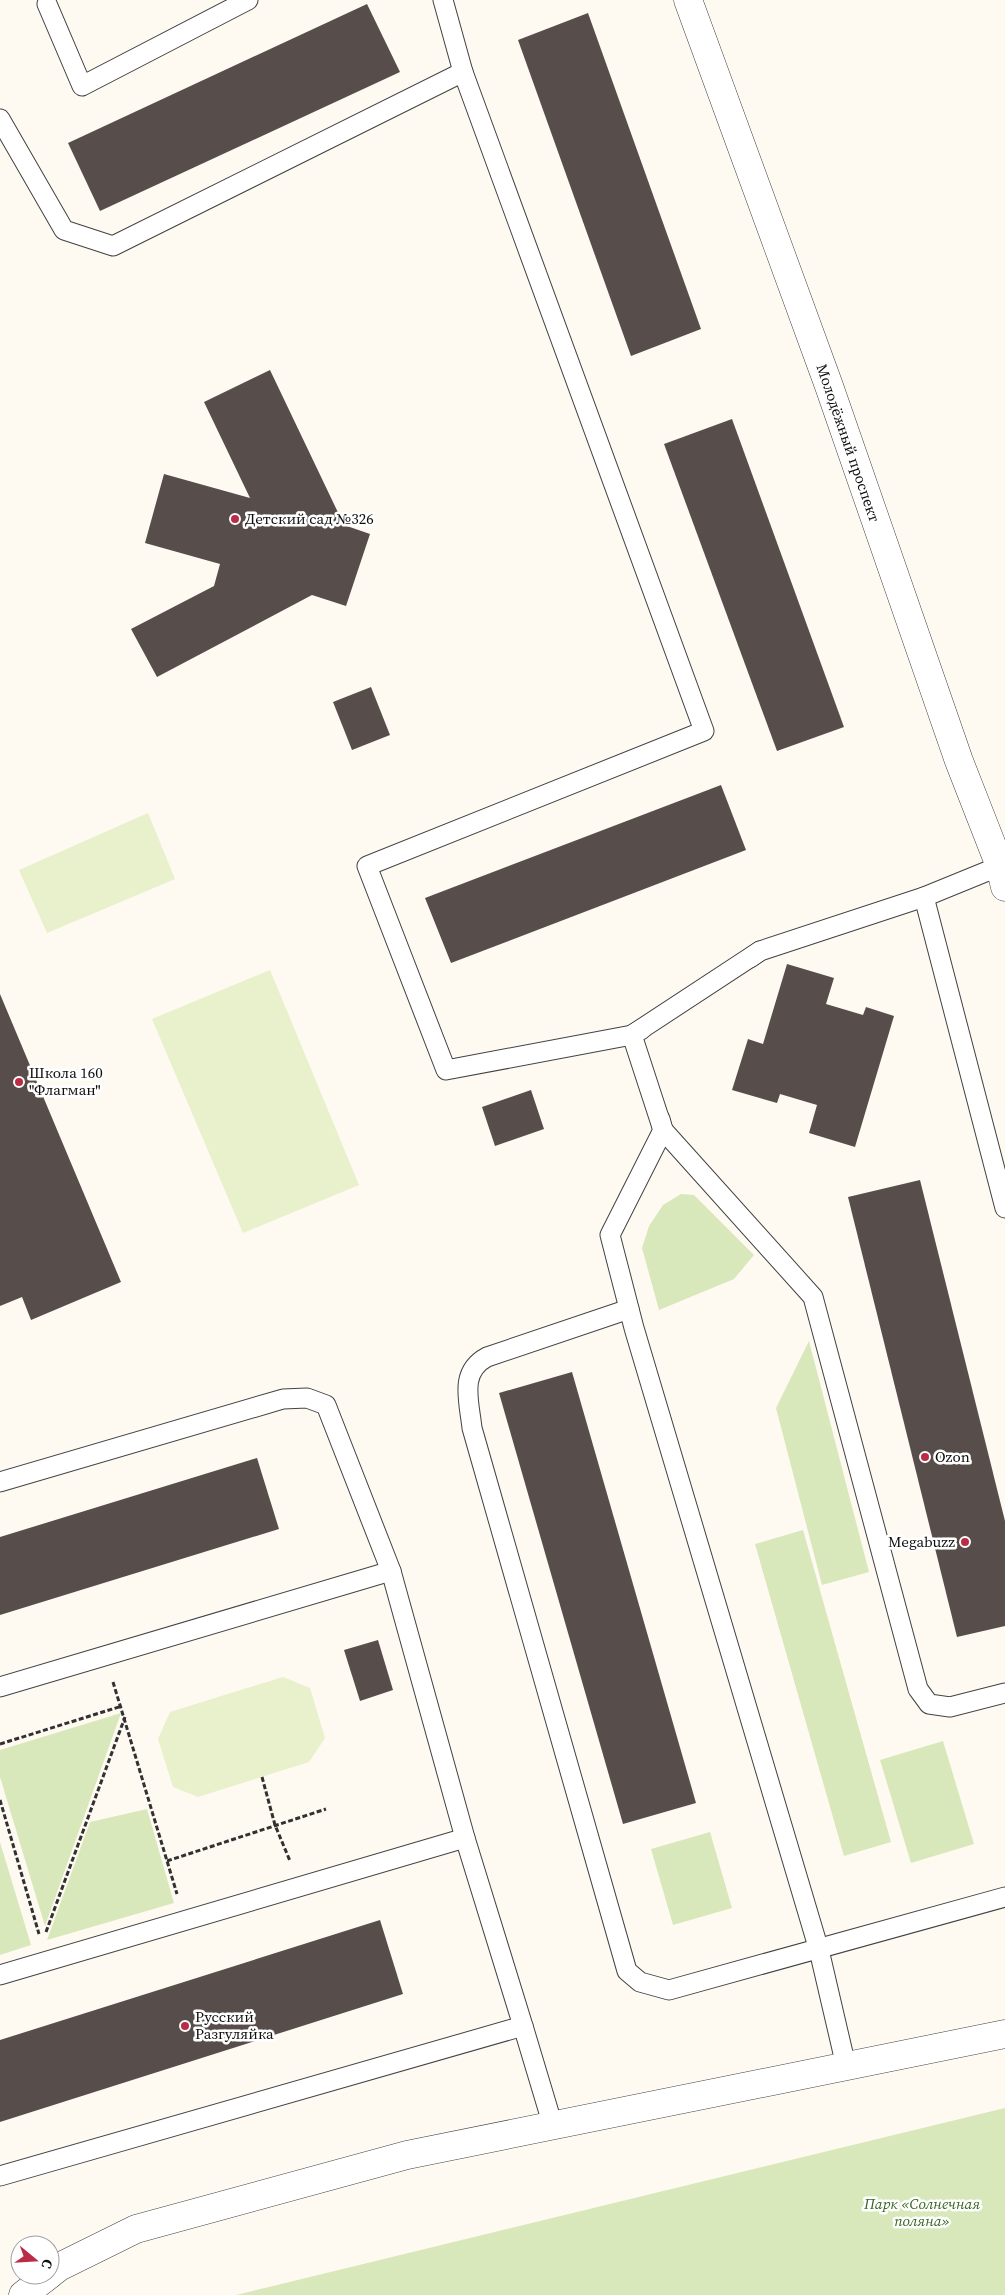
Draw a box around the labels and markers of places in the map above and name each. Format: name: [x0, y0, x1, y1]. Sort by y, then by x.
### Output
place label: Детский сад №326: [245, 508, 374, 529]
marker: Детский сад №326: [229, 513, 241, 525]
place label: Школа 160 "Флагман": [29, 1062, 103, 1100]
marker: Школа 160 "Флагман": [13, 1076, 25, 1088]
place label: Ozon: [935, 1446, 970, 1467]
marker: Ozon: [919, 1451, 931, 1463]
place label: Megabuzz: [888, 1531, 955, 1552]
marker: Megabuzz: [959, 1536, 971, 1548]
place label: Русский Разгуляйка: [195, 2006, 274, 2044]
marker: Русский Разгуляйка: [179, 2020, 191, 2032]

